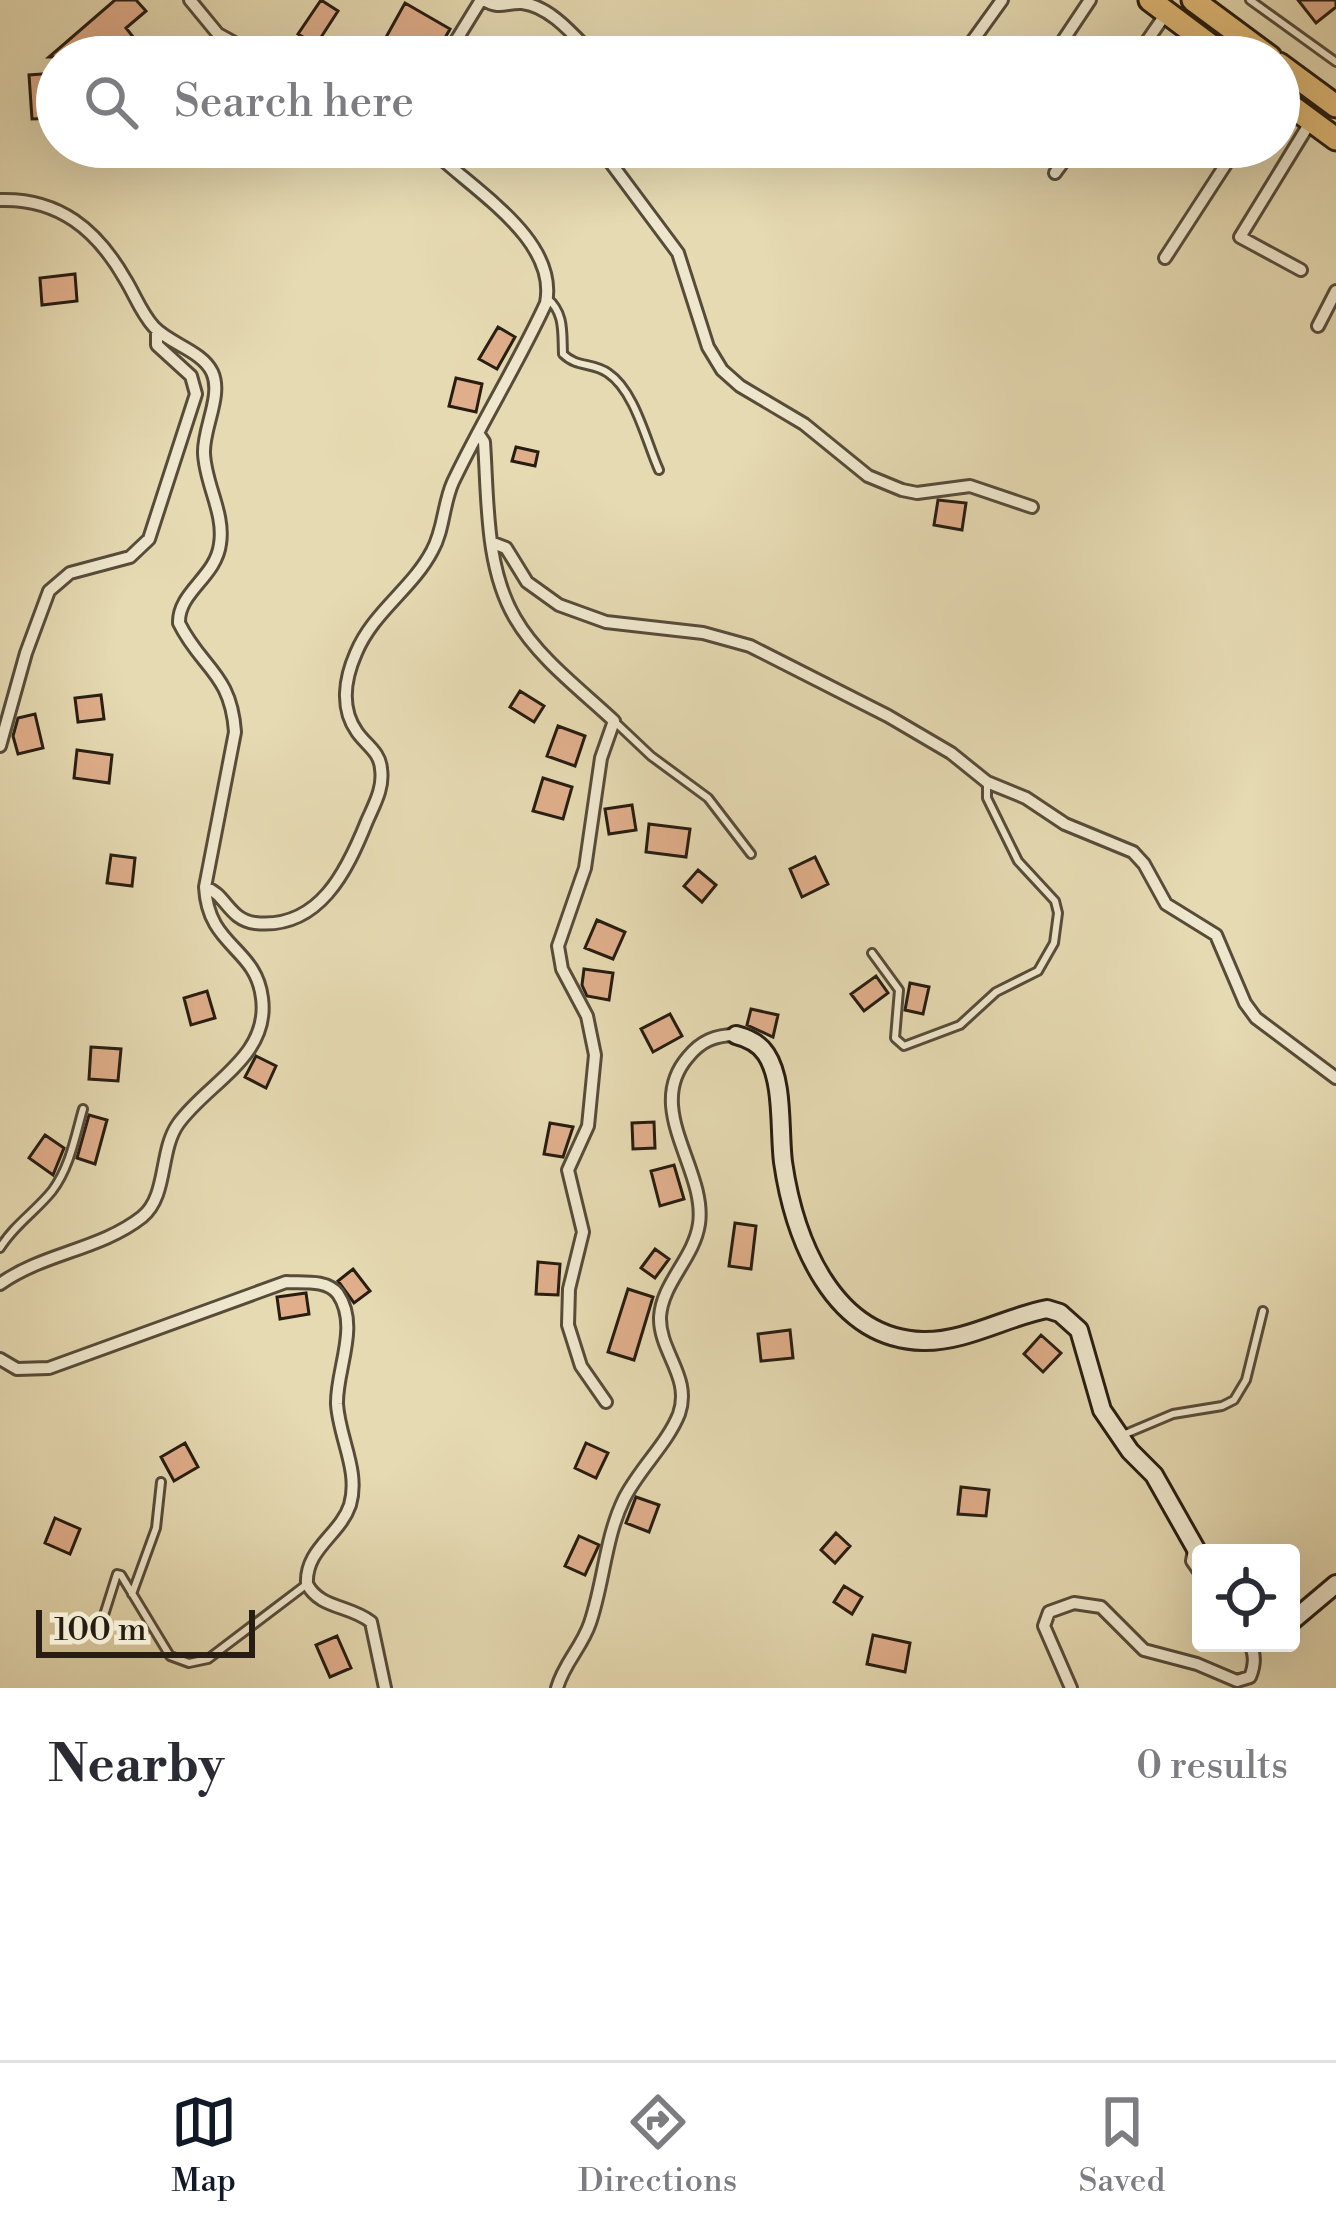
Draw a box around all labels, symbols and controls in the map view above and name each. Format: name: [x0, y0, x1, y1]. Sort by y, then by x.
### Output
search box: [36, 36, 1300, 168]
icon: search: [78, 69, 144, 135]
text: Search here: [174, 74, 414, 131]
map controls: [1192, 1544, 1300, 1652]
button: locate: [1192, 1544, 1300, 1652]
scale bar: [36, 1604, 255, 1657]
text: 100 m: [54, 1610, 147, 1651]
text: Nearby: [48, 1734, 224, 1798]
text: 0 results: [1136, 1742, 1288, 1791]
tab: Map: [171, 2089, 237, 2202]
tab: Directions: [578, 2089, 737, 2202]
tab: Saved: [1079, 2089, 1165, 2202]

